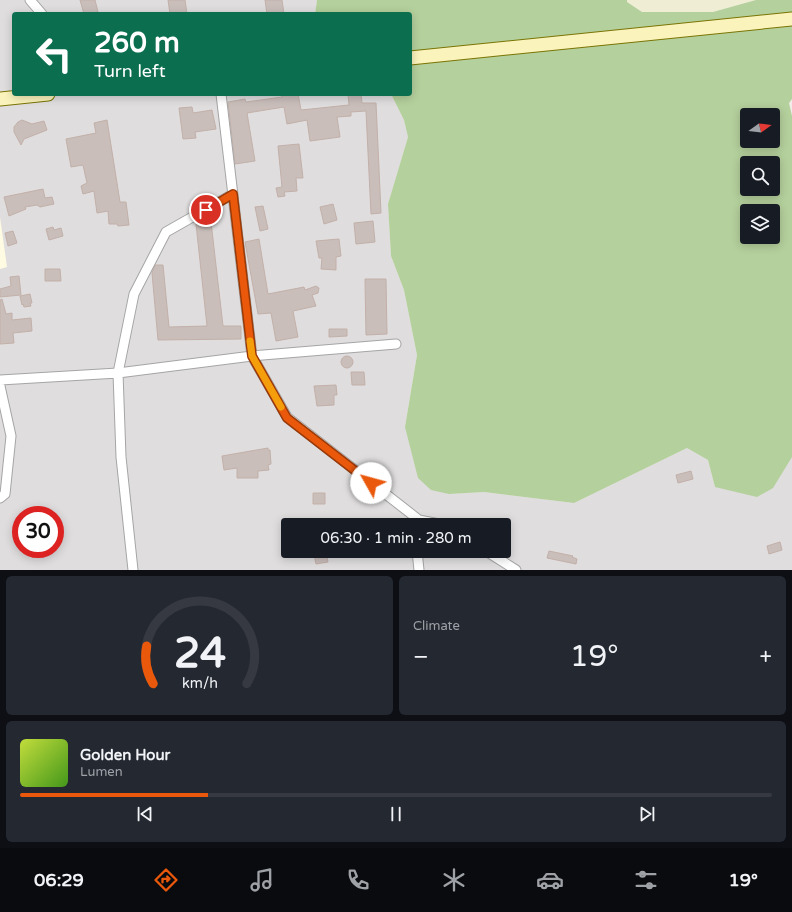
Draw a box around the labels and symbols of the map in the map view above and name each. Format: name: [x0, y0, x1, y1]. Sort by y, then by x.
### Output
north arrow: [740, 108, 780, 148]
pin: [189, 193, 223, 227]
position arrow: [350, 462, 392, 504]
speed limit sign: 30: [12, 506, 64, 558]

